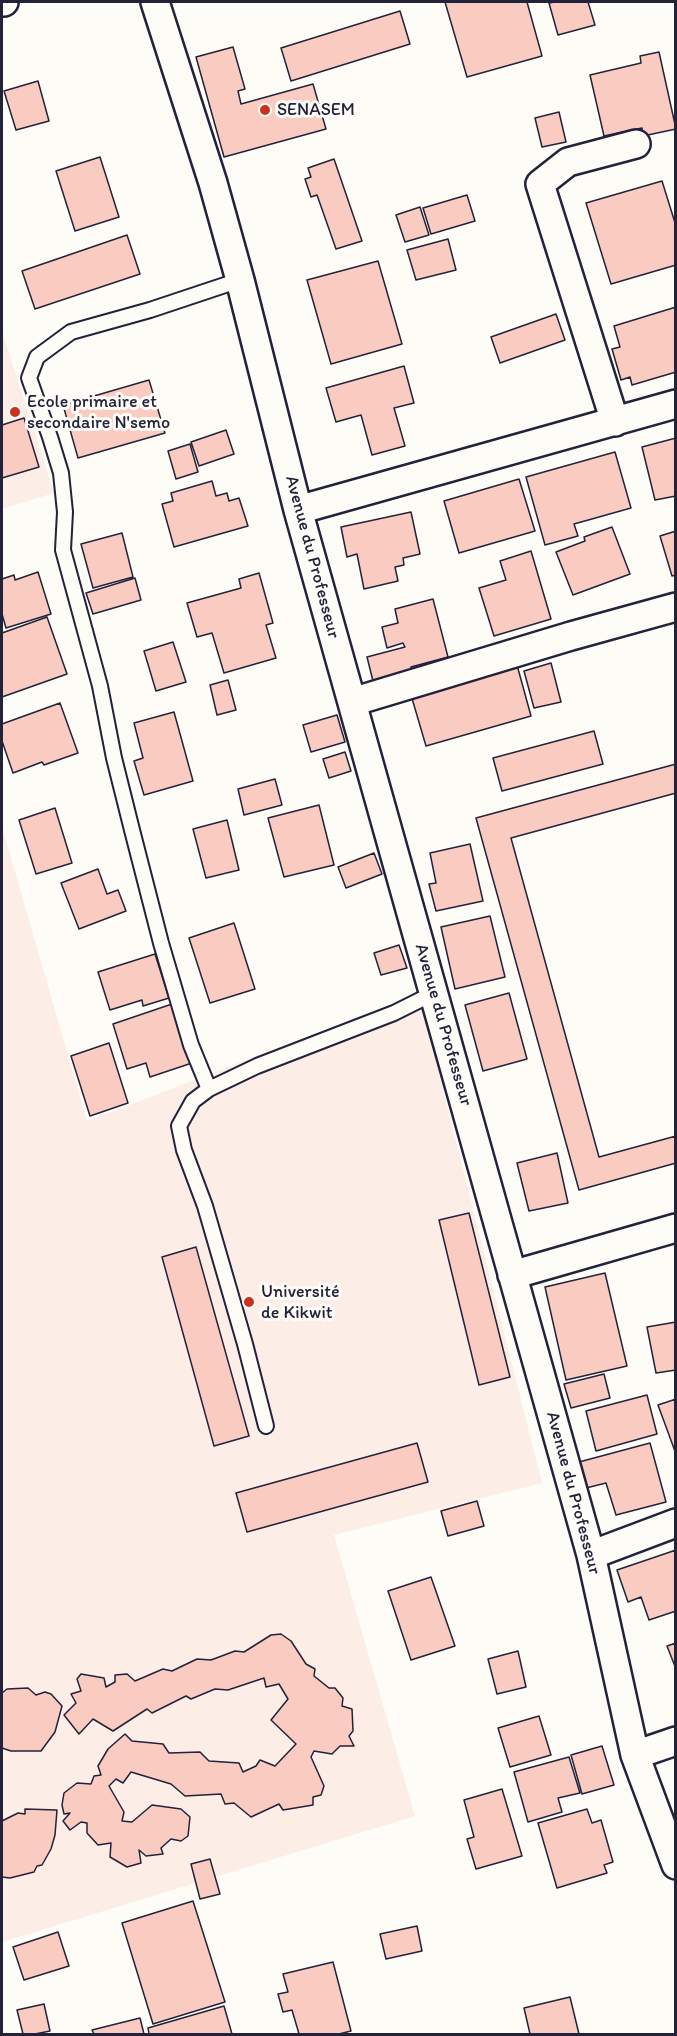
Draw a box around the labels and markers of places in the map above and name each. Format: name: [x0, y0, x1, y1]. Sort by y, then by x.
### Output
place label: SENASEM: [277, 99, 355, 121]
marker: SENASEM: [258, 103, 272, 117]
place label: Ecole primaire et secondaire N'semo: [27, 391, 170, 434]
marker: Ecole primaire et secondaire N'semo: [8, 405, 22, 419]
place label: Université de Kikwit: [261, 1281, 340, 1324]
marker: Université de Kikwit: [242, 1295, 256, 1309]

